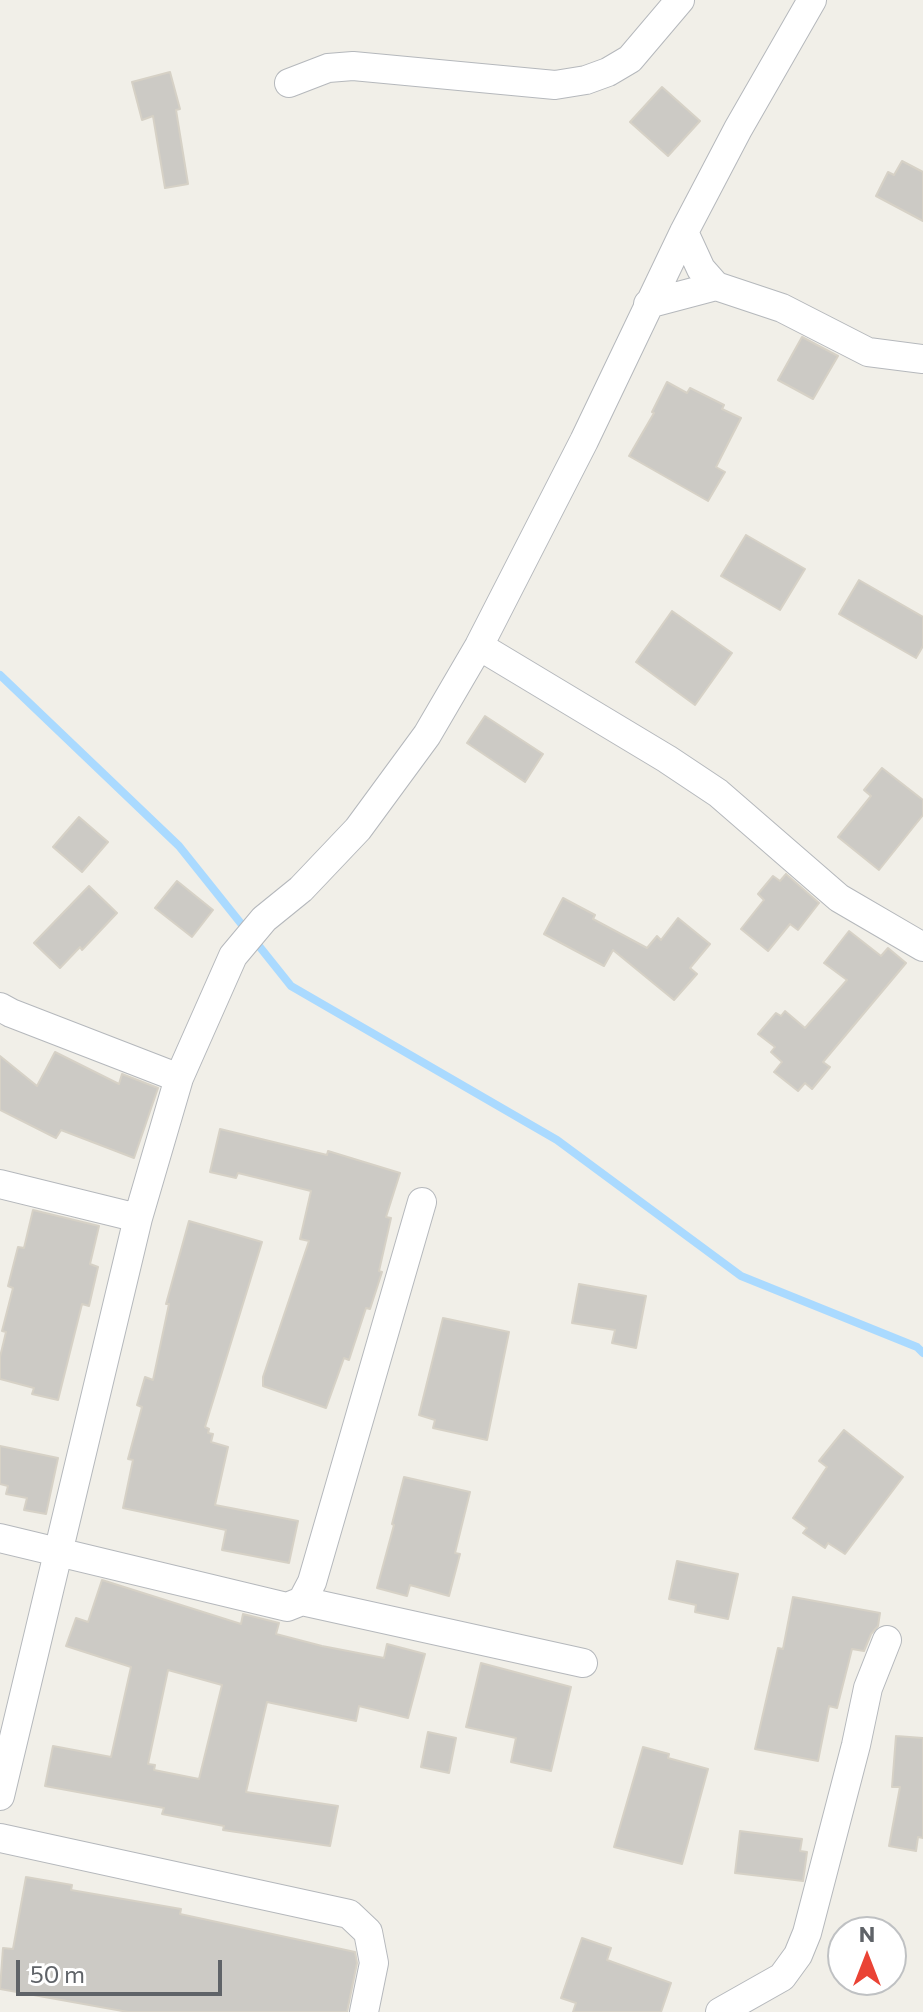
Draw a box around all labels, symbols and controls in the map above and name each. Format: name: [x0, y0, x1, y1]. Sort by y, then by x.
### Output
north arrow: [827, 1916, 907, 1996]
text: N: [859, 1920, 875, 1947]
scale bar: [20, 1944, 226, 1994]
text: 50 m: [30, 1959, 85, 1988]

